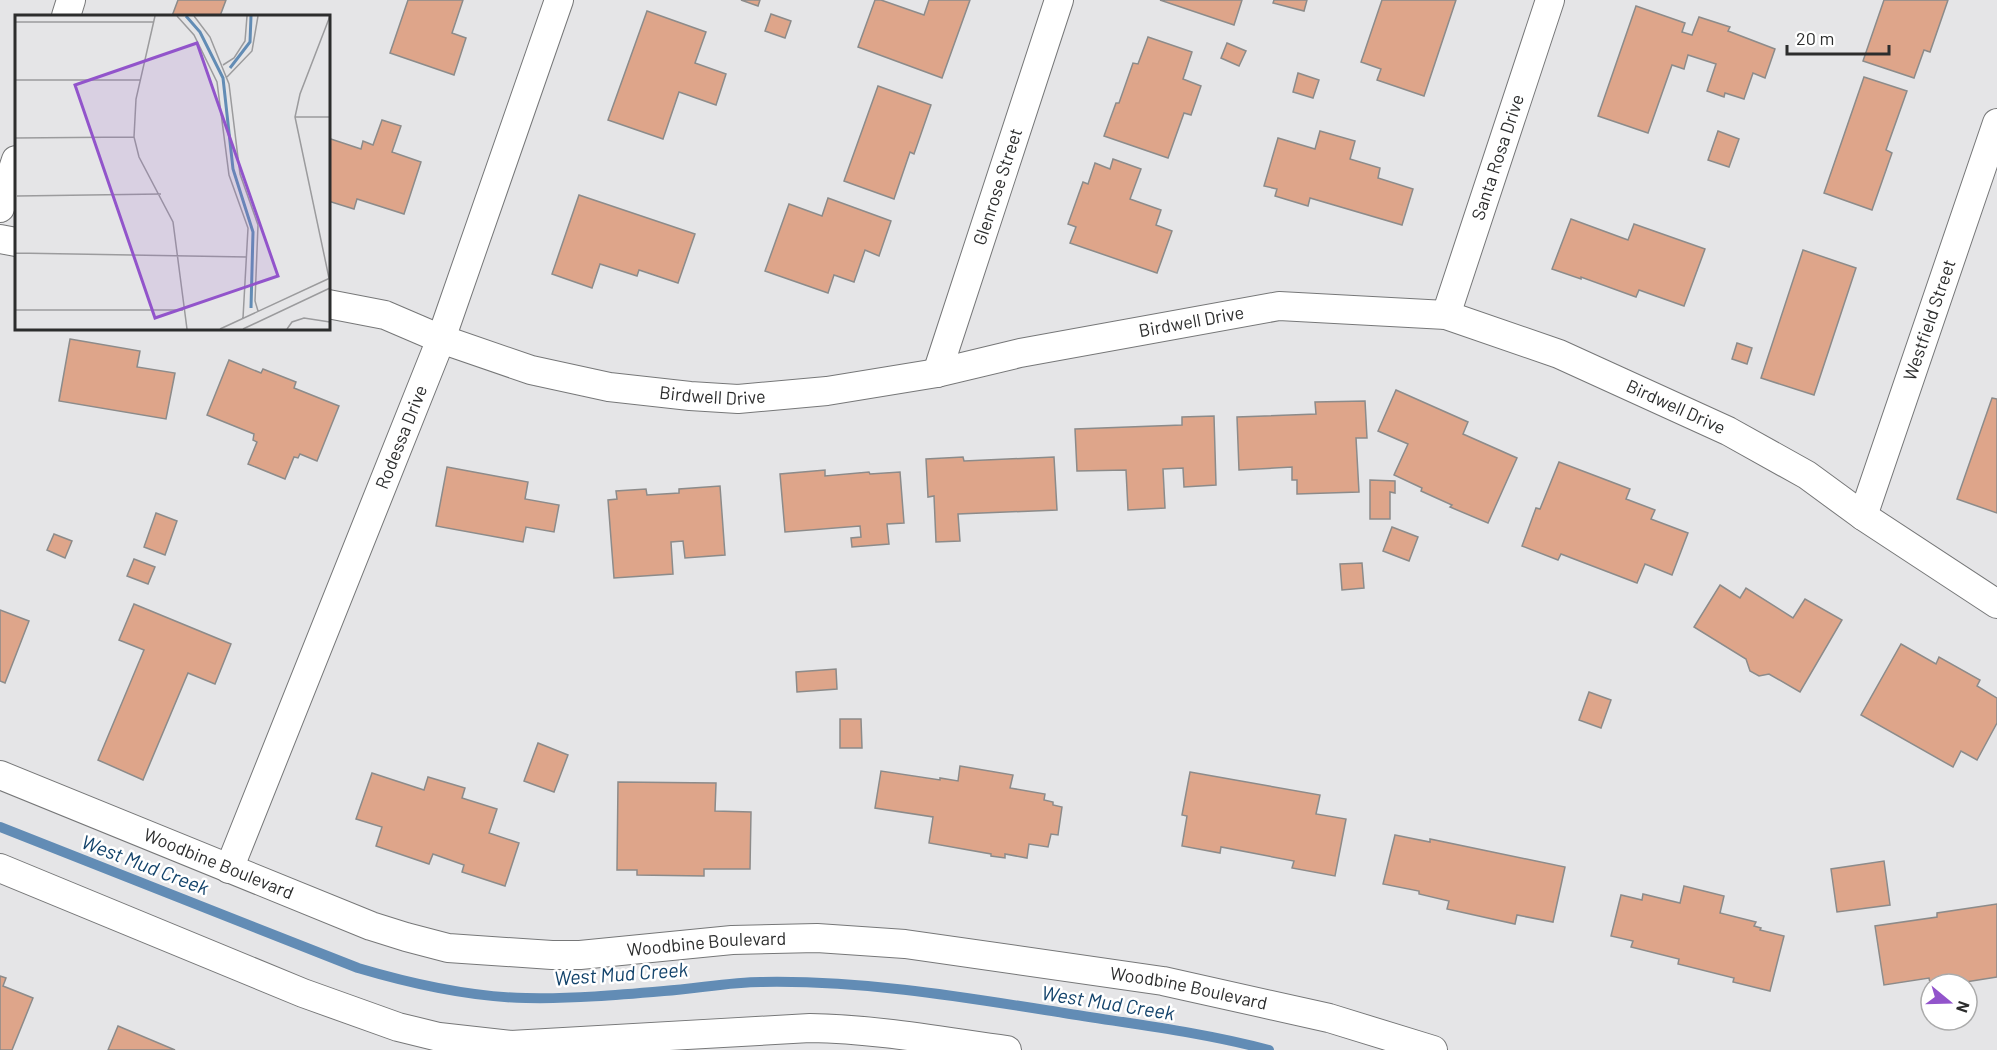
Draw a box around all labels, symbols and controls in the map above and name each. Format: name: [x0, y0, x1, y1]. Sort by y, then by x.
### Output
inset map: [15, 15, 330, 330]
scale bar: [1787, 18, 1889, 56]
text: 20 m: [1796, 27, 1834, 49]
street label: Santa Rosa Drive: [1466, 91, 1528, 223]
street label: Glenrose Street: [968, 125, 1026, 248]
street label: Westfield Street: [1898, 256, 1960, 383]
street label: Birdwell Drive: [1137, 301, 1246, 341]
street label: Birdwell Drive: [1623, 374, 1729, 438]
street label: Birdwell Drive: [658, 381, 766, 409]
street label: Rodessa Drive: [370, 382, 431, 492]
street label: Woodbine Boulevard: [141, 823, 297, 903]
water label: West Mud Creek: [78, 829, 213, 899]
street label: Woodbine Boulevard: [626, 927, 786, 960]
water label: West Mud Creek: [553, 956, 689, 990]
street label: Woodbine Boulevard: [1109, 962, 1269, 1014]
north arrow: [1919, 972, 1979, 1032]
water label: West Mud Creek: [1040, 980, 1177, 1024]
text: N: [1953, 999, 1974, 1015]

